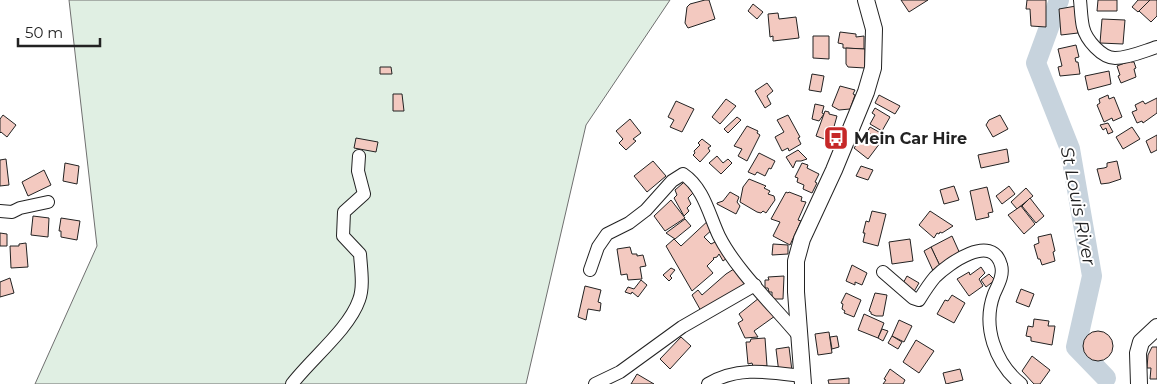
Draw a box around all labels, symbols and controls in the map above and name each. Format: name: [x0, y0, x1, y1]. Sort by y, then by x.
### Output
scale bar: [18, 15, 100, 47]
text: 50 m: [25, 23, 63, 42]
bus stop icon: Mein Car Hire: [823, 125, 849, 151]
place label: Mein Car Hire: [854, 129, 967, 148]
water label: St Louis River: [1056, 145, 1100, 268]

